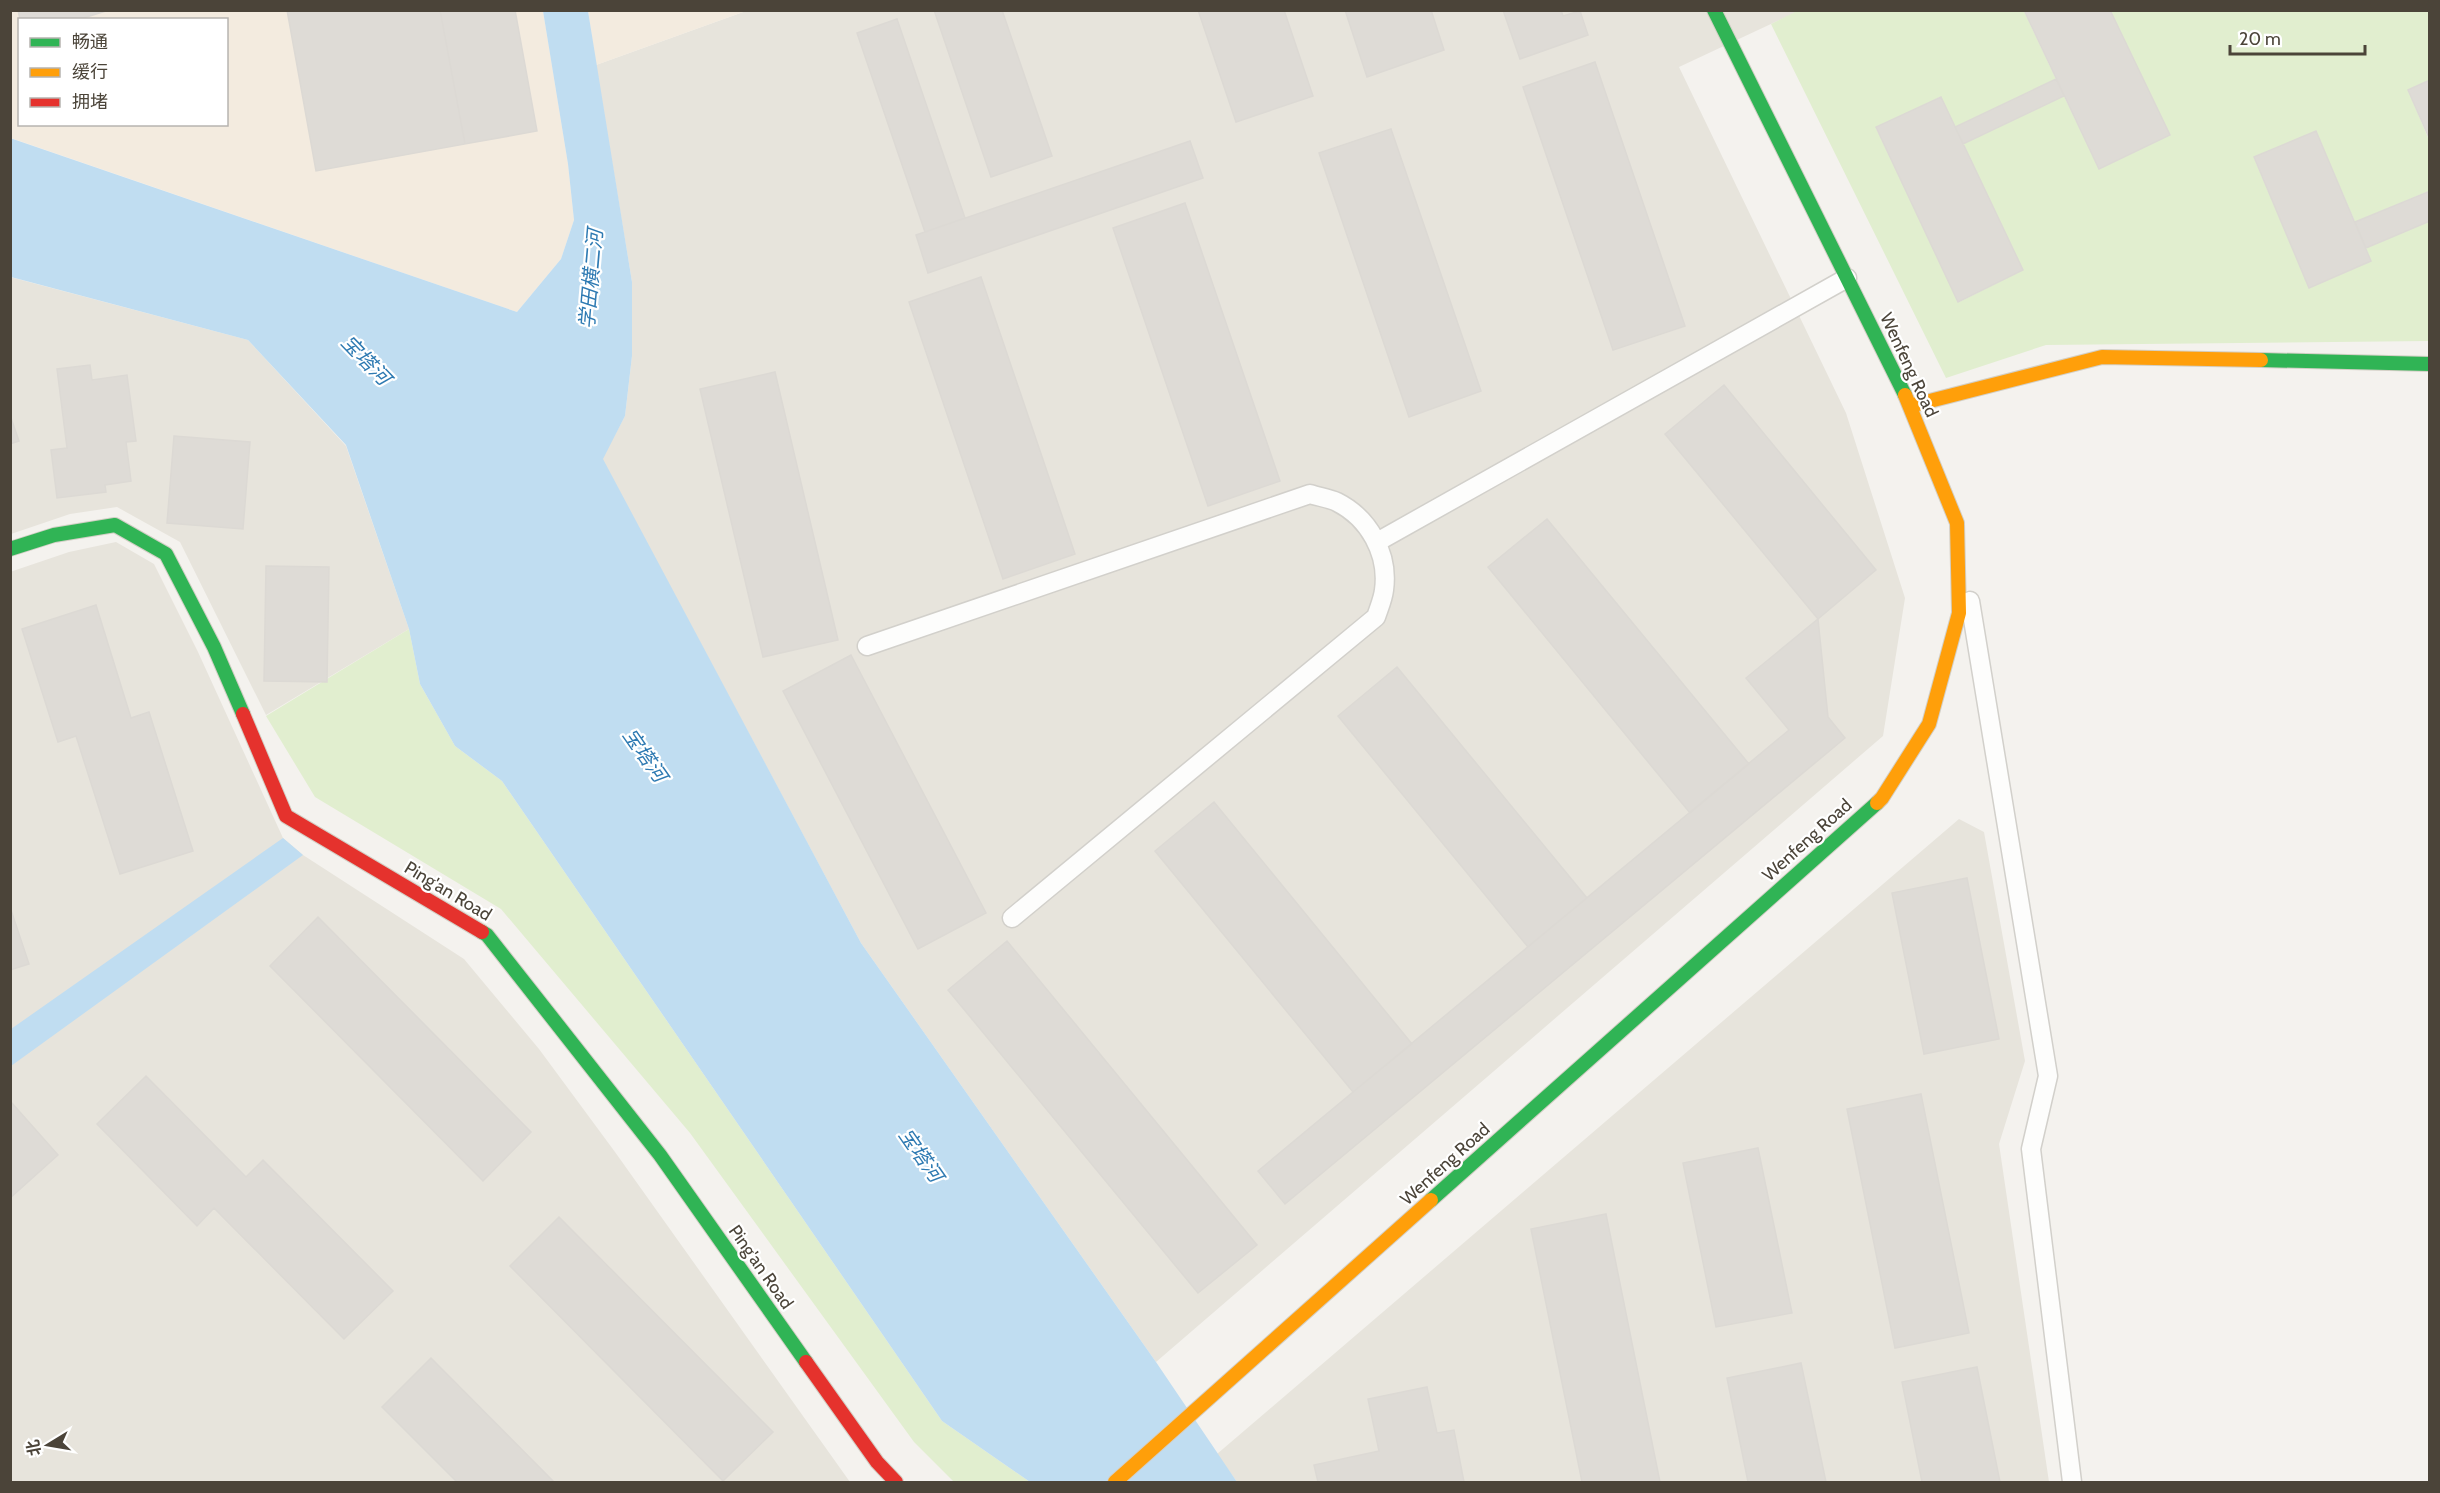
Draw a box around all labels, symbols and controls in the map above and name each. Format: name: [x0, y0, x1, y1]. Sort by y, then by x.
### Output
legend: [18, 18, 228, 126]
scale bar: [2230, 18, 2365, 56]
text: 20 m: [2239, 28, 2281, 50]
text: 畅通: [72, 31, 108, 53]
text: 缓行: [72, 61, 108, 83]
text: 拥堵: [72, 91, 108, 113]
water label: 学田横二河: [575, 224, 608, 330]
street label: Wenfeng Road: [1875, 309, 1943, 421]
water label: 宝塔河: [337, 330, 398, 393]
water label: 宝塔河: [618, 724, 674, 790]
street label: Wenfeng Road: [1758, 794, 1856, 886]
street label: Ping'an Road: [400, 856, 496, 926]
street label: Wenfeng Road: [1396, 1118, 1494, 1210]
water label: 宝塔河: [894, 1124, 950, 1190]
street label: Ping'an Road: [724, 1221, 798, 1313]
north arrow: [18, 1415, 78, 1475]
text: 北: [23, 1438, 45, 1457]

